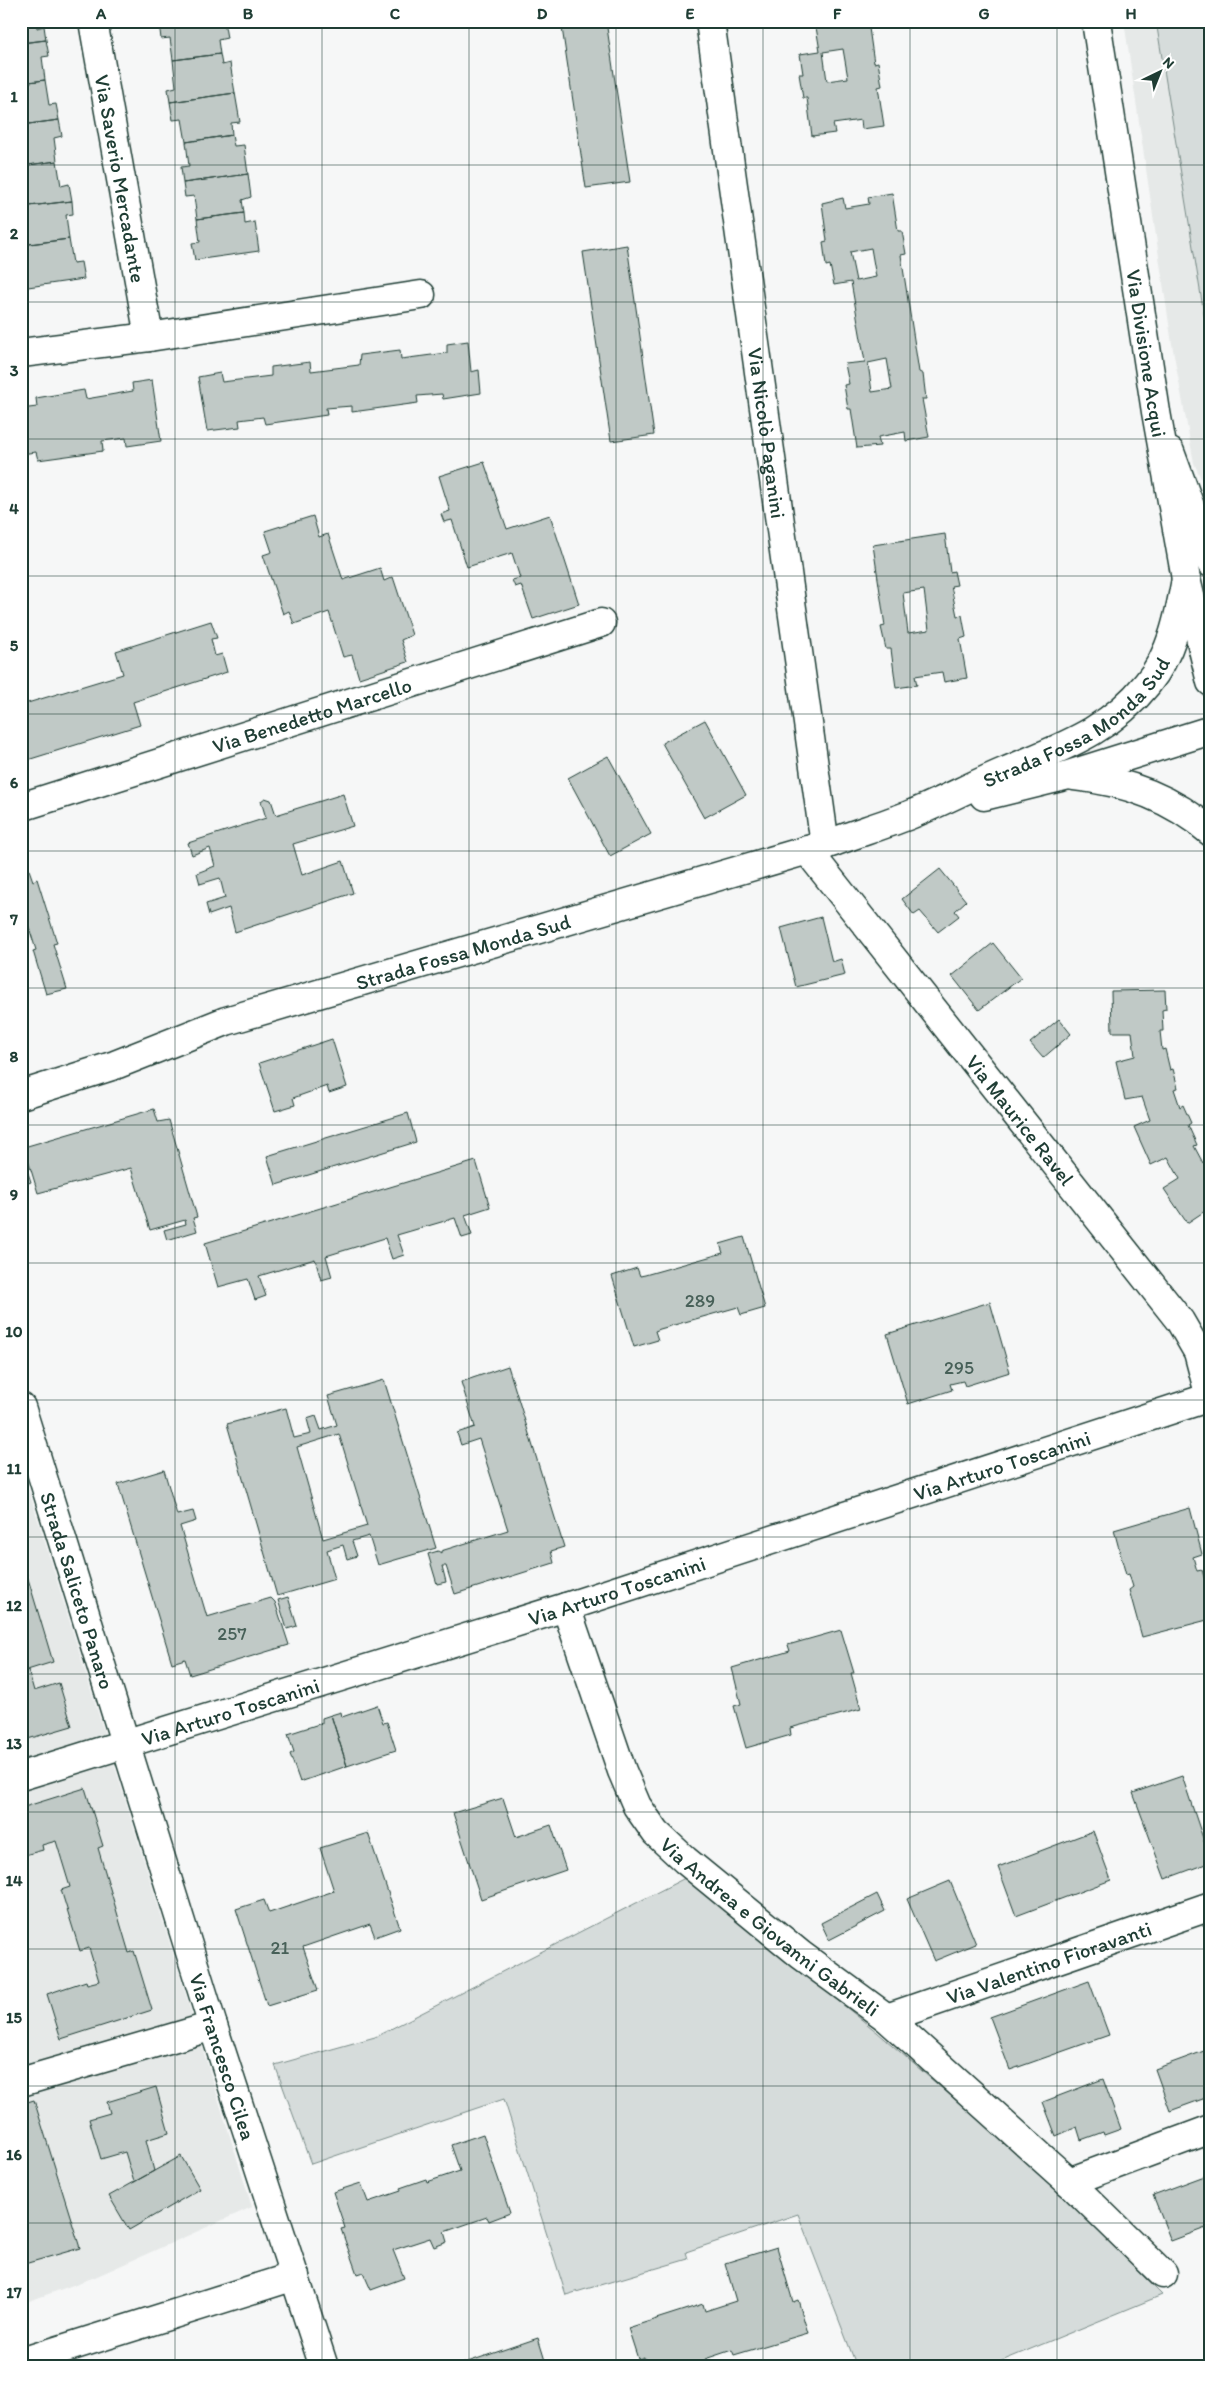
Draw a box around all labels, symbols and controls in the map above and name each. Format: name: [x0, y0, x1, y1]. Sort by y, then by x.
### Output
text: A: [95, 4, 107, 23]
text: B: [243, 4, 254, 23]
text: C: [390, 4, 401, 23]
text: D: [537, 4, 548, 23]
text: E: [686, 4, 695, 23]
text: F: [833, 4, 842, 23]
text: G: [978, 4, 990, 23]
text: H: [1125, 4, 1137, 23]
north arrow: [1134, 48, 1184, 98]
text: N: [1159, 53, 1178, 72]
street label: Via Saverio Mercadante: [90, 72, 152, 285]
text: 1: [10, 87, 18, 106]
text: 2: [10, 224, 19, 243]
street label: Via Divisione Acqui: [1122, 267, 1173, 439]
street label: Via Nicolò Paganini: [743, 346, 792, 520]
text: 3: [10, 361, 19, 380]
text: 4: [9, 499, 19, 518]
text: 5: [10, 636, 19, 655]
street label: Strada Fossa Monda Sud: [979, 653, 1175, 792]
street label: Via Benedetto Marcello: [209, 671, 414, 758]
text: 6: [10, 773, 19, 792]
street label: Strada Fossa Monda Sud: [353, 908, 573, 995]
text: 7: [9, 910, 18, 929]
text: 8: [10, 1047, 19, 1066]
street label: Via Maurice Ravel: [961, 1049, 1080, 1190]
text: 9: [10, 1185, 18, 1204]
house number: 289: [685, 1289, 715, 1312]
text: 10: [5, 1322, 23, 1341]
house number: 295: [944, 1356, 974, 1379]
street label: Via Arturo Toscanini: [910, 1424, 1094, 1505]
text: 11: [7, 1459, 22, 1478]
street label: Strada Saliceto Panaro: [36, 1489, 120, 1692]
street label: Via Arturo Toscanini: [525, 1550, 709, 1631]
text: 12: [6, 1596, 23, 1615]
house number: 257: [217, 1622, 247, 1645]
street label: Via Arturo Toscanini: [138, 1672, 322, 1750]
text: 13: [6, 1734, 22, 1753]
street label: Via Andrea e Giovanni Gabrieli: [655, 1831, 885, 2021]
text: 14: [5, 1871, 23, 1890]
street label: Via Valentino Fioravanti: [943, 1915, 1154, 2009]
house number: 21: [271, 1936, 290, 1959]
street label: Via Francesco Cilea: [185, 1970, 262, 2143]
text: 15: [6, 2008, 23, 2027]
text: 16: [6, 2145, 22, 2164]
text: 17: [6, 2283, 22, 2302]

